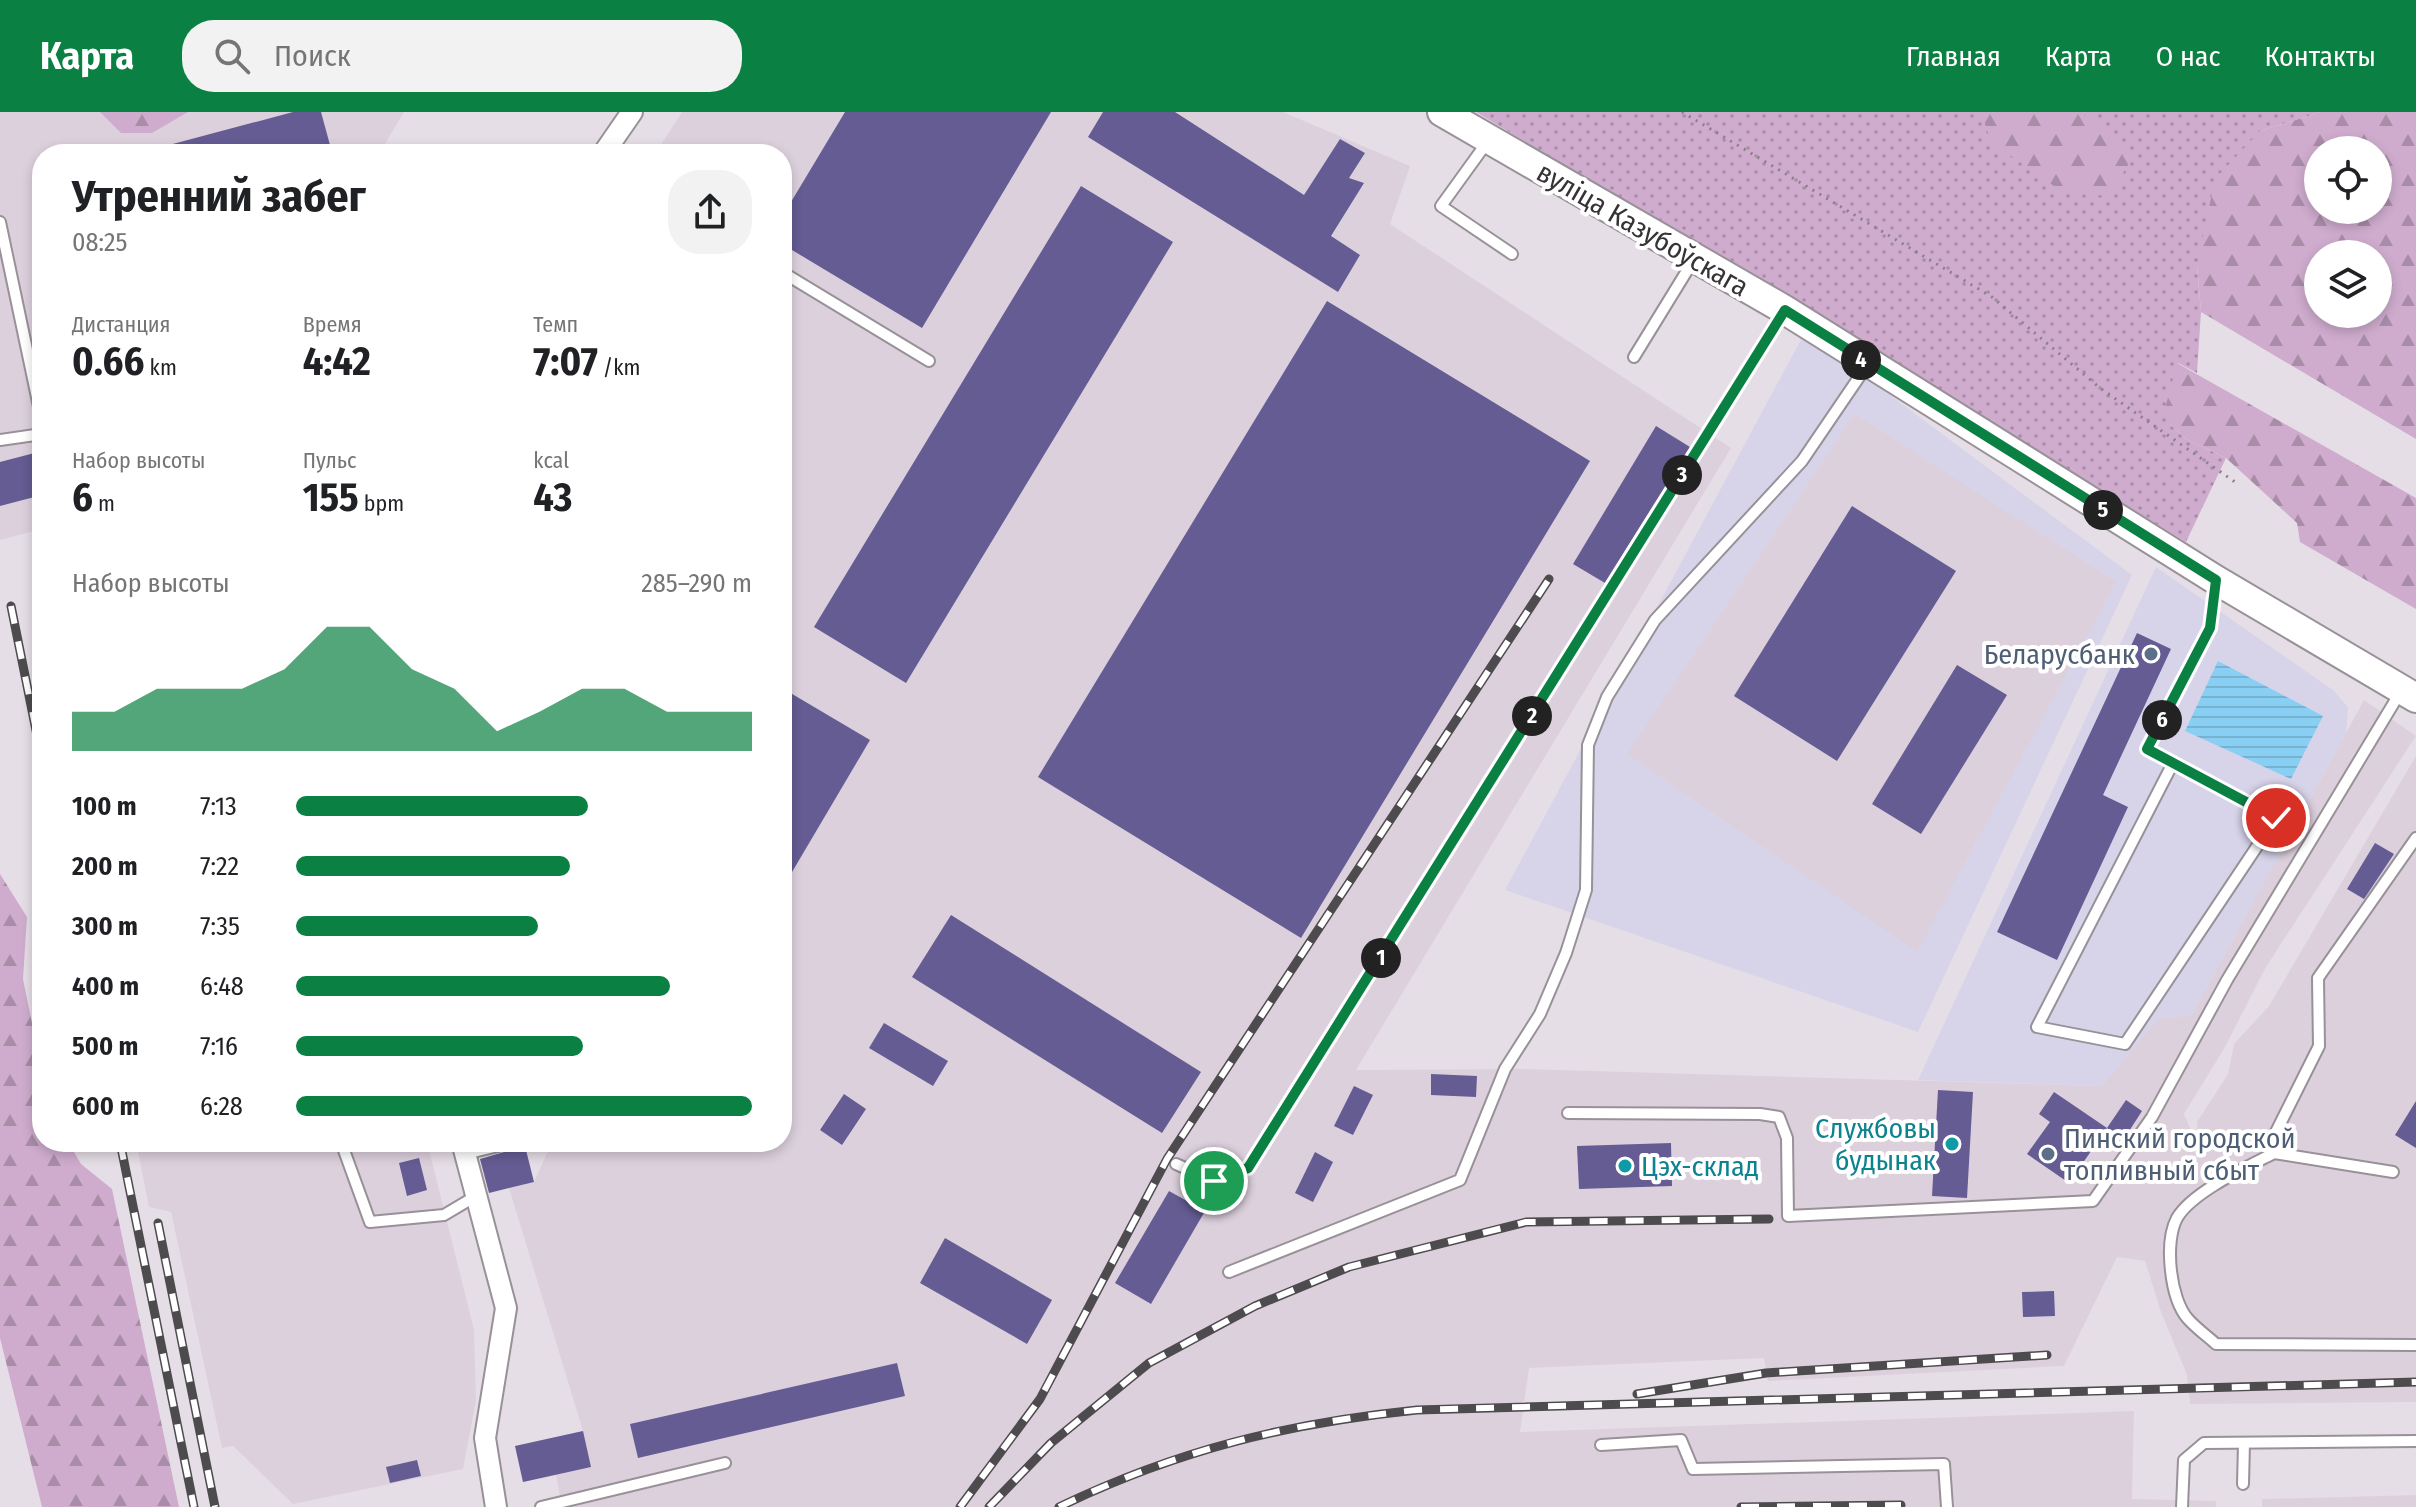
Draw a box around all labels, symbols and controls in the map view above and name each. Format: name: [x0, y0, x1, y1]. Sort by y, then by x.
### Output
search box: [182, 20, 742, 92]
text: Карта: [40, 33, 134, 79]
icon: search: [210, 34, 254, 78]
text: Поиск: [274, 38, 351, 74]
text: Главная: [1906, 40, 2001, 73]
text: Карта: [2045, 40, 2112, 73]
text: О нас: [2156, 40, 2221, 73]
text: Контакты: [2265, 40, 2376, 73]
map controls: [2304, 136, 2392, 328]
button: locate: [2304, 136, 2392, 224]
street label: вуліца Казубоўскага: [1531, 155, 1754, 303]
text: Утренний забег: [72, 170, 366, 223]
button: share: [668, 170, 752, 254]
text: 08:25: [72, 227, 127, 258]
button: layers: [2304, 240, 2392, 328]
text: Дистанция: [72, 311, 171, 338]
text: Время: [303, 311, 362, 338]
text: Темп: [533, 311, 578, 338]
text: 0.66: [72, 338, 144, 386]
text: 4:42: [303, 338, 371, 386]
text: 7:07: [533, 338, 598, 386]
pin: 4: [1841, 340, 1881, 380]
text: 4: [1855, 346, 1867, 373]
text: km: [144, 354, 177, 381]
text: /km: [598, 354, 640, 381]
text: Набор высоты: [72, 447, 205, 474]
text: Пульс: [303, 447, 356, 474]
text: kcal: [533, 447, 569, 474]
pin: 3: [1662, 455, 1702, 495]
text: 3: [1677, 461, 1687, 488]
text: 6: [72, 474, 93, 522]
text: 155: [303, 474, 359, 522]
text: 43: [533, 474, 572, 522]
text: m: [93, 490, 115, 517]
text: bpm: [359, 490, 404, 517]
pin: 5: [2083, 490, 2123, 530]
text: 5: [2098, 496, 2108, 523]
text: Набор высоты: [72, 568, 230, 599]
text: 285–290 m: [641, 568, 752, 599]
place label: Беларусбанк: [1984, 638, 2135, 671]
marker: Беларусбанк: [2142, 645, 2160, 663]
pin: 2: [1512, 696, 1552, 736]
pin: 6: [2142, 700, 2182, 740]
text: 2: [1527, 702, 1537, 729]
text: 6: [2156, 706, 2168, 733]
pin: [2242, 784, 2310, 852]
text: 100 m: [72, 791, 137, 822]
text: 7:13: [200, 791, 237, 822]
icon: check: [2254, 796, 2298, 840]
text: 200 m: [72, 851, 138, 882]
text: 7:22: [200, 851, 239, 882]
text: 300 m: [72, 911, 138, 942]
text: 7:35: [200, 911, 240, 942]
pin: 1: [1361, 938, 1401, 978]
text: 1: [1376, 944, 1386, 971]
text: 400 m: [72, 971, 139, 1002]
text: 6:48: [200, 971, 244, 1002]
text: 500 m: [72, 1031, 138, 1062]
text: 7:16: [200, 1031, 238, 1062]
text: 600 m: [72, 1091, 139, 1122]
text: 6:28: [200, 1091, 243, 1122]
place label: Службовы будынак: [1815, 1112, 1936, 1177]
place label: Пинский городской топливный сбыт: [2064, 1122, 2296, 1187]
marker: Службовы будынак: [1943, 1135, 1961, 1153]
marker: Пинский городской топливный сбыт: [2039, 1145, 2057, 1163]
pin: [1180, 1147, 1248, 1215]
place label: Цэх-склад: [1641, 1150, 1759, 1183]
marker: Цэх-склад: [1616, 1157, 1634, 1175]
icon: arrive: [1192, 1159, 1236, 1203]

